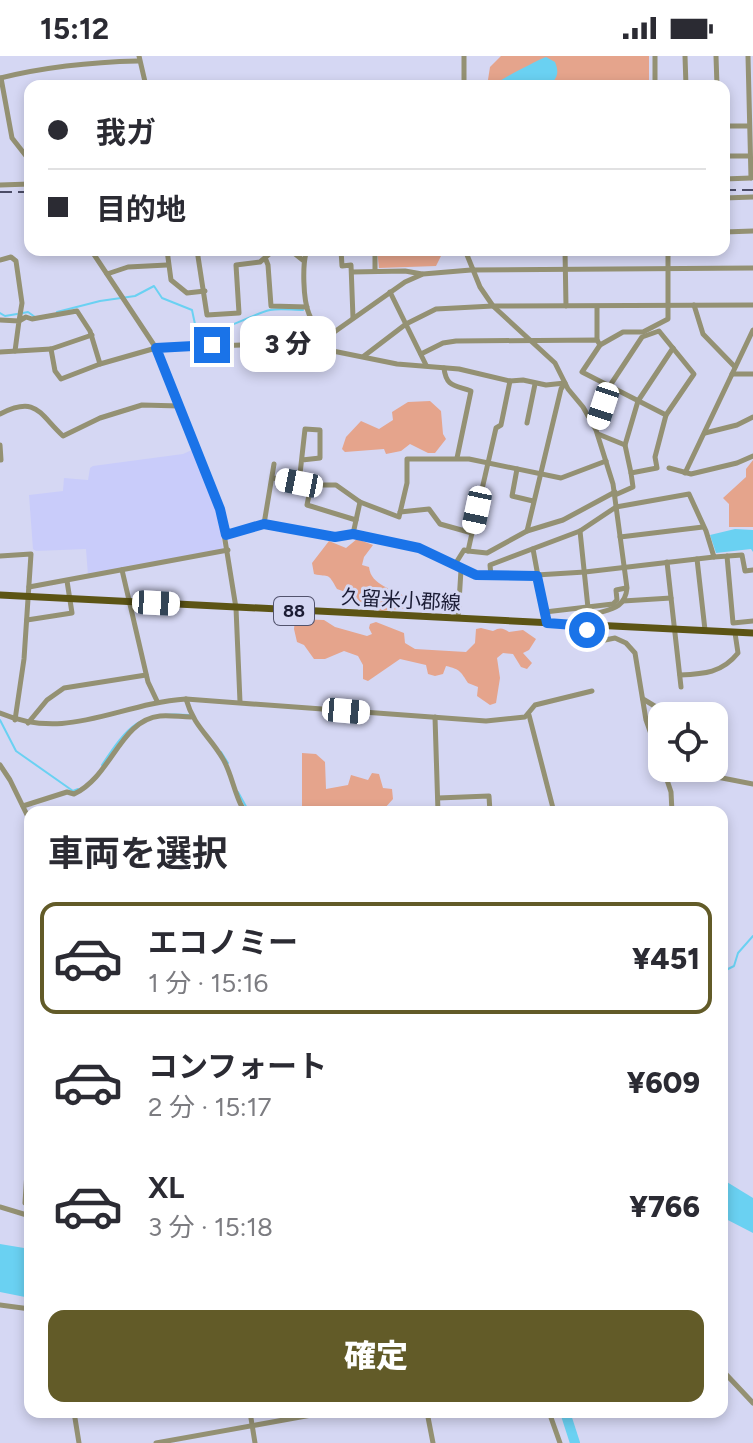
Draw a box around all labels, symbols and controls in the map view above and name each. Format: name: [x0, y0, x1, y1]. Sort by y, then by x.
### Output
text: 15:12: [40, 10, 109, 47]
text: 我ガ: [96, 114, 156, 151]
text: 目的地: [96, 191, 186, 228]
callout: 3 分: [240, 317, 336, 373]
route end: [194, 327, 230, 363]
text: 3 分: [265, 328, 311, 360]
car: [584, 379, 622, 433]
car: [273, 467, 325, 499]
car: [460, 484, 494, 536]
street label: 久留米小郡線: [340, 585, 462, 615]
car: [131, 590, 181, 616]
road number: 88: [274, 597, 314, 625]
route start: [569, 612, 605, 648]
car: [321, 697, 371, 725]
map controls: [648, 702, 728, 782]
button: locate: [648, 702, 728, 782]
text: 車両を選択: [48, 832, 228, 875]
icon: car: [52, 922, 124, 994]
text: エコノミー: [148, 924, 298, 961]
text: ¥451: [632, 940, 700, 977]
text: 1 分 · 15:16: [148, 967, 268, 999]
icon: car: [52, 1046, 124, 1118]
text: コンフォート: [148, 1048, 327, 1085]
text: ¥609: [627, 1064, 700, 1101]
text: 2 分 · 15:17: [148, 1091, 271, 1123]
text: XL: [148, 1169, 184, 1206]
icon: car: [52, 1170, 124, 1242]
text: ¥766: [629, 1188, 700, 1225]
text: 3 分 · 15:18: [148, 1211, 273, 1243]
button: 確定: [48, 1310, 704, 1402]

